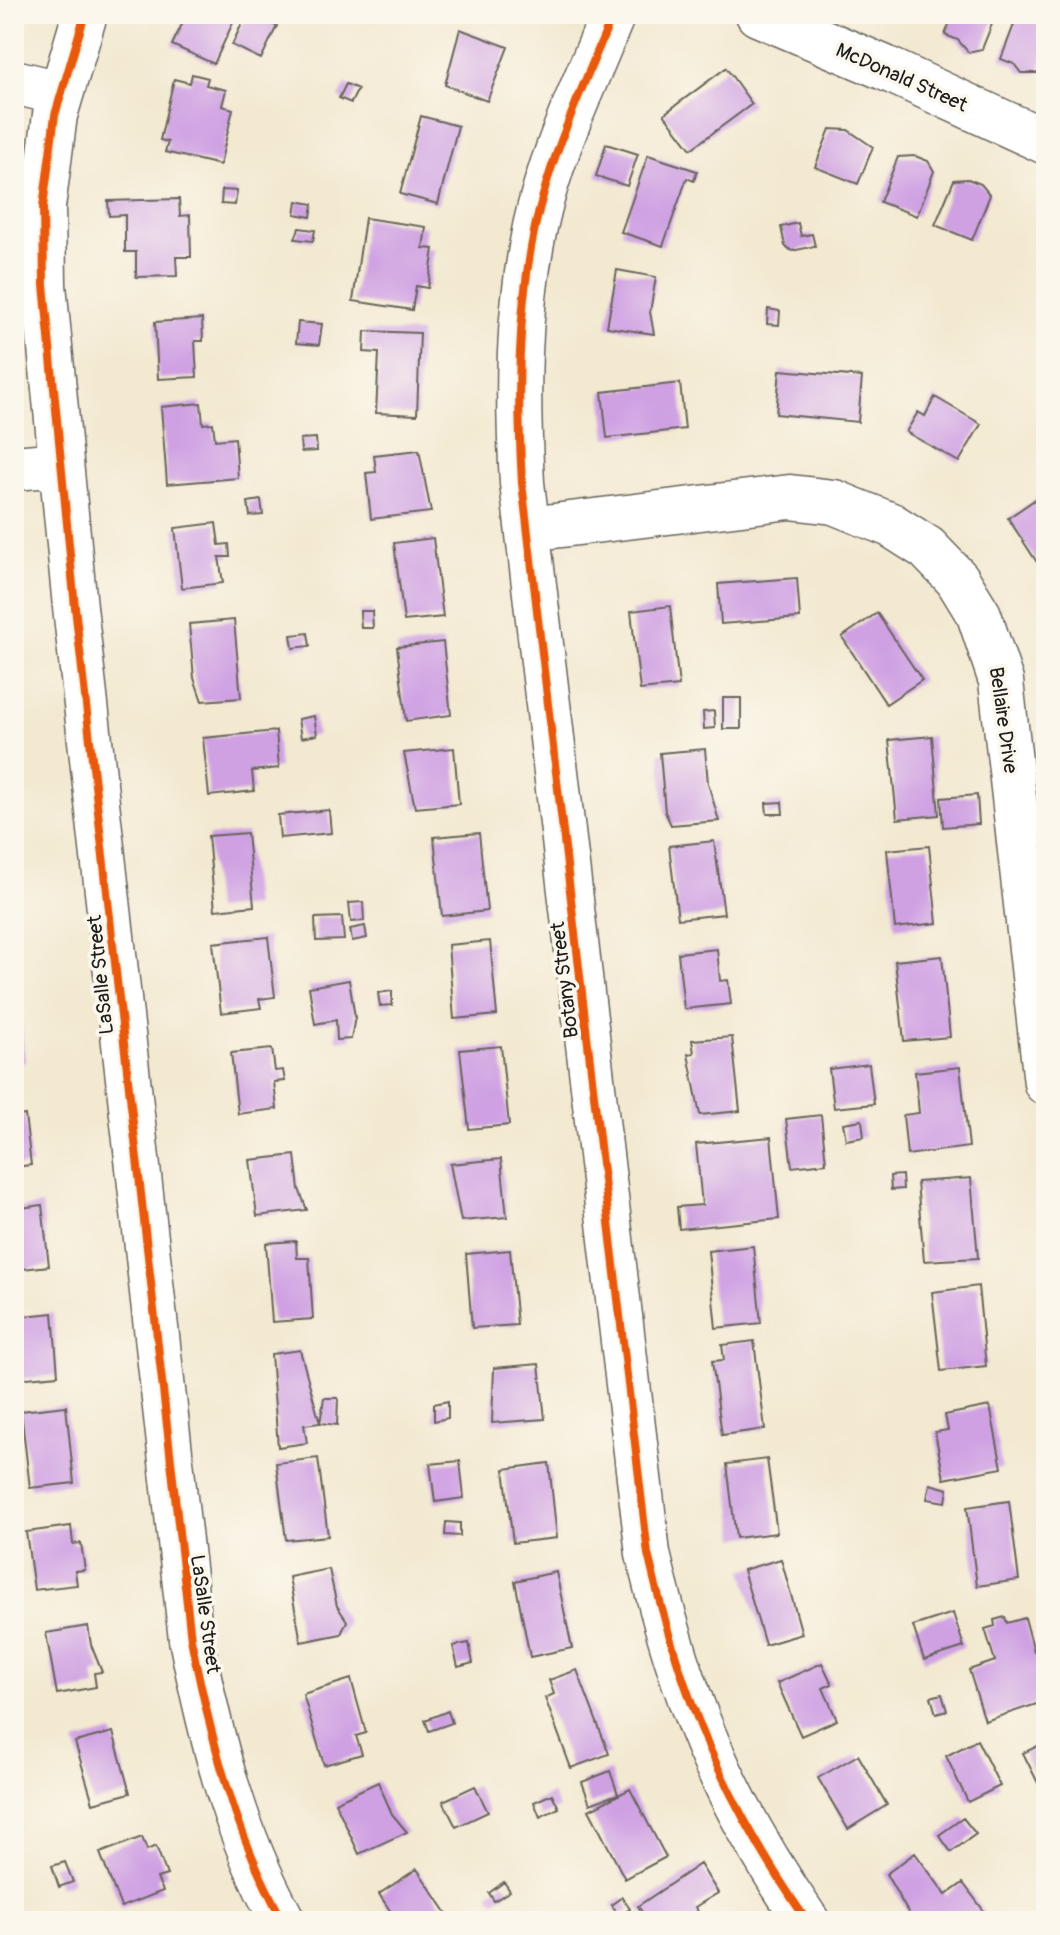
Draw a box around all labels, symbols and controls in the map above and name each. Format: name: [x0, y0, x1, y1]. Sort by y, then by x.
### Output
street label: McDonald Street: [832, 37, 972, 118]
street label: Bellaire Drive: [984, 665, 1023, 775]
street label: LaSalle Street: [82, 913, 119, 1036]
street label: Botany Street: [545, 919, 584, 1039]
street label: LaSalle Street: [185, 1553, 226, 1676]

